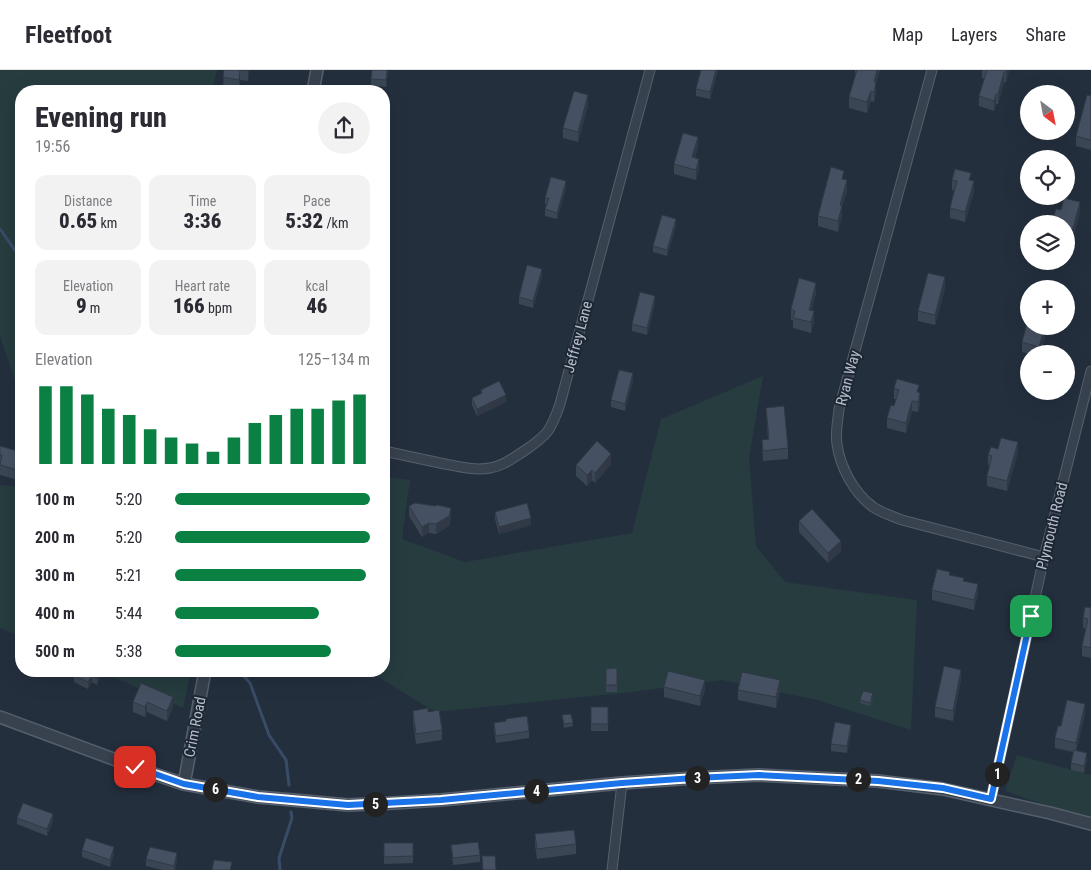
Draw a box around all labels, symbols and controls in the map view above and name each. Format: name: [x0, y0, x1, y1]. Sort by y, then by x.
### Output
text: Fleetfoot: [25, 21, 112, 49]
text: Map: [892, 24, 923, 45]
text: Layers: [951, 24, 998, 45]
text: Share: [1026, 24, 1066, 45]
north arrow: [1020, 85, 1075, 140]
map controls: [1020, 85, 1075, 400]
text: Evening run: [35, 101, 167, 134]
button: share: [318, 102, 370, 154]
text: 19:56: [35, 137, 70, 156]
button: locate: [1020, 150, 1075, 205]
text: Distance: [64, 193, 112, 209]
text: Time: [189, 193, 216, 209]
text: Pace: [303, 193, 331, 209]
text: 0.65: [59, 209, 97, 233]
text: 3:36: [184, 209, 221, 233]
text: 5:32: [285, 209, 323, 233]
text: km: [97, 215, 117, 231]
text: /km: [323, 215, 348, 231]
button: layers: [1020, 215, 1075, 270]
text: Elevation: [63, 278, 113, 294]
text: Heart rate: [175, 278, 230, 294]
text: kcal: [306, 278, 328, 294]
button: +: [1020, 280, 1075, 335]
text: 9: [76, 294, 87, 318]
text: 166: [173, 294, 205, 318]
text: 46: [306, 294, 328, 318]
street label: Jeffrey Lane: [560, 299, 596, 375]
text: m: [87, 300, 100, 316]
text: bpm: [205, 300, 232, 316]
button: −: [1020, 345, 1075, 400]
street label: Ryan Way: [832, 348, 864, 408]
text: Elevation: [35, 350, 93, 369]
text: 125–134 m: [298, 350, 370, 369]
street label: Plymouth Road: [1032, 480, 1072, 572]
text: 100 m: [35, 490, 75, 509]
text: 5:20: [115, 490, 142, 509]
text: 200 m: [35, 528, 75, 547]
text: 5:20: [115, 528, 142, 547]
text: 300 m: [35, 566, 75, 585]
text: 5:21: [115, 566, 142, 585]
pin: [1010, 595, 1052, 637]
icon: arrive: [1017, 602, 1045, 630]
text: 400 m: [35, 604, 75, 623]
text: 5:44: [115, 604, 142, 623]
text: 500 m: [35, 642, 75, 661]
text: 5:38: [115, 642, 142, 661]
street label: Crim Road: [180, 695, 210, 759]
pin: [114, 746, 156, 788]
icon: check: [121, 753, 149, 781]
pin: 1: [984, 762, 1010, 786]
pin: 3: [684, 766, 710, 790]
pin: 2: [846, 766, 870, 792]
text: 1: [994, 766, 1001, 782]
text: 3: [694, 770, 701, 786]
text: 2: [855, 771, 862, 787]
pin: 6: [202, 776, 228, 802]
pin: 4: [524, 778, 548, 804]
text: 6: [212, 781, 219, 797]
text: 4: [533, 783, 540, 799]
pin: 5: [362, 792, 388, 816]
text: 5: [372, 796, 379, 812]

